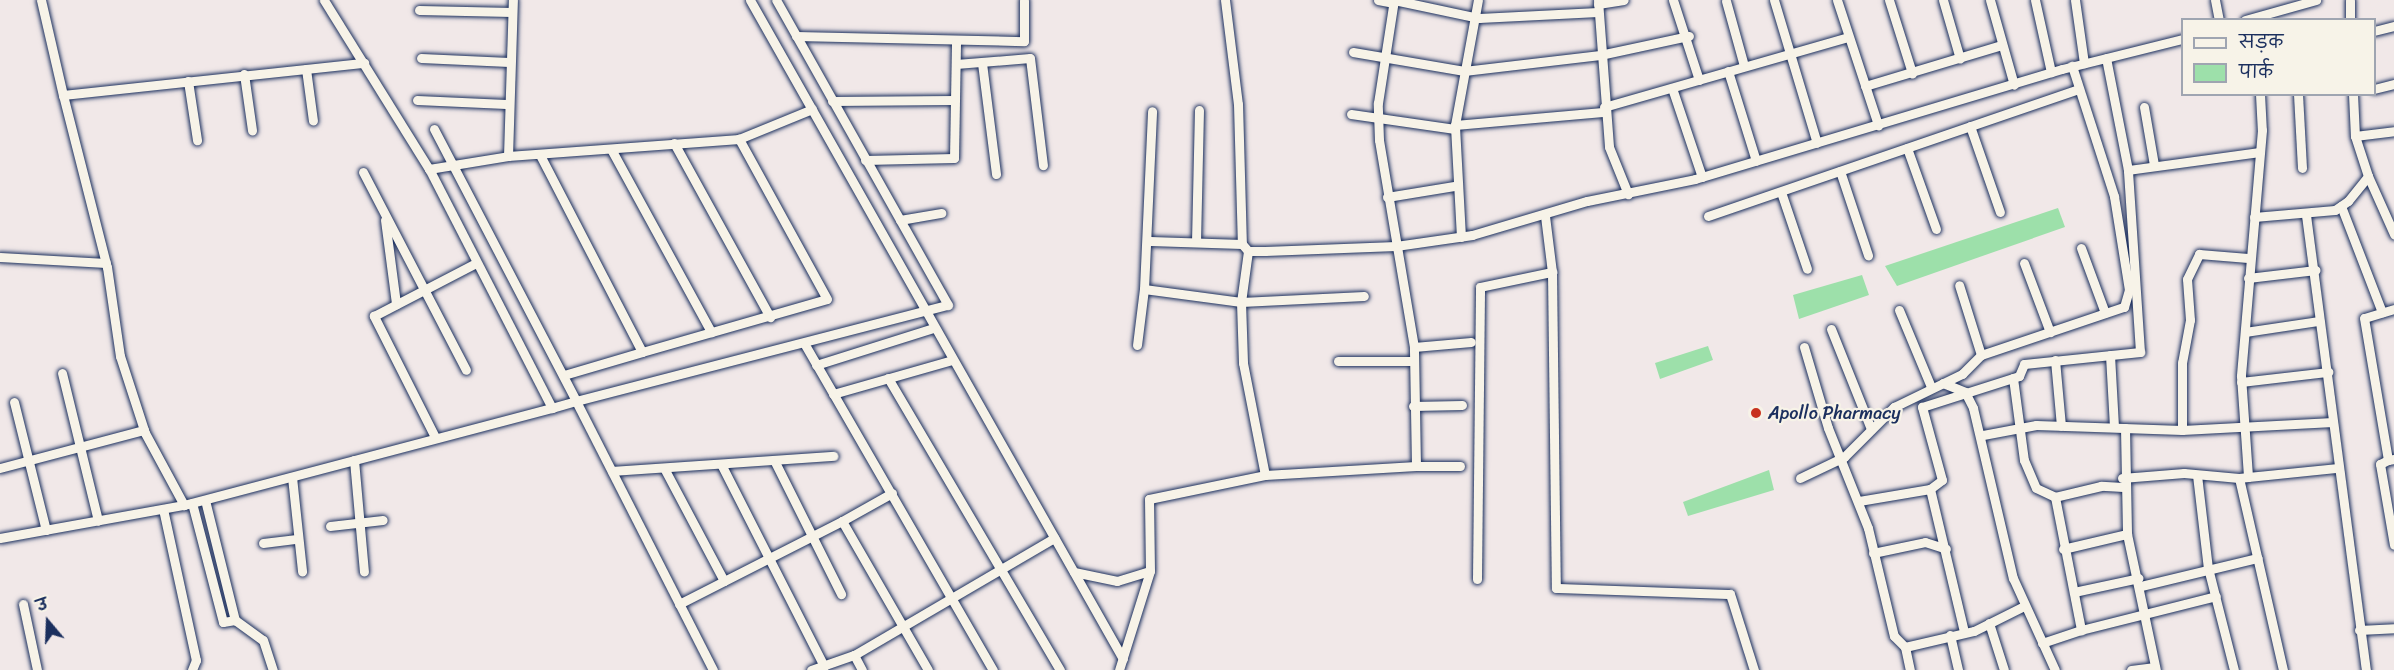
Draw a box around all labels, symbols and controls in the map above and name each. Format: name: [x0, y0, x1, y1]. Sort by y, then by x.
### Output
legend: [2181, 18, 2376, 96]
text: सड़क: [2239, 26, 2283, 58]
text: पार्क: [2239, 56, 2273, 88]
place label: Apollo Pharmacy: [1768, 402, 1900, 424]
marker: Apollo Pharmacy: [1749, 406, 1763, 420]
text: उ: [32, 589, 52, 620]
north arrow: [18, 592, 78, 652]

